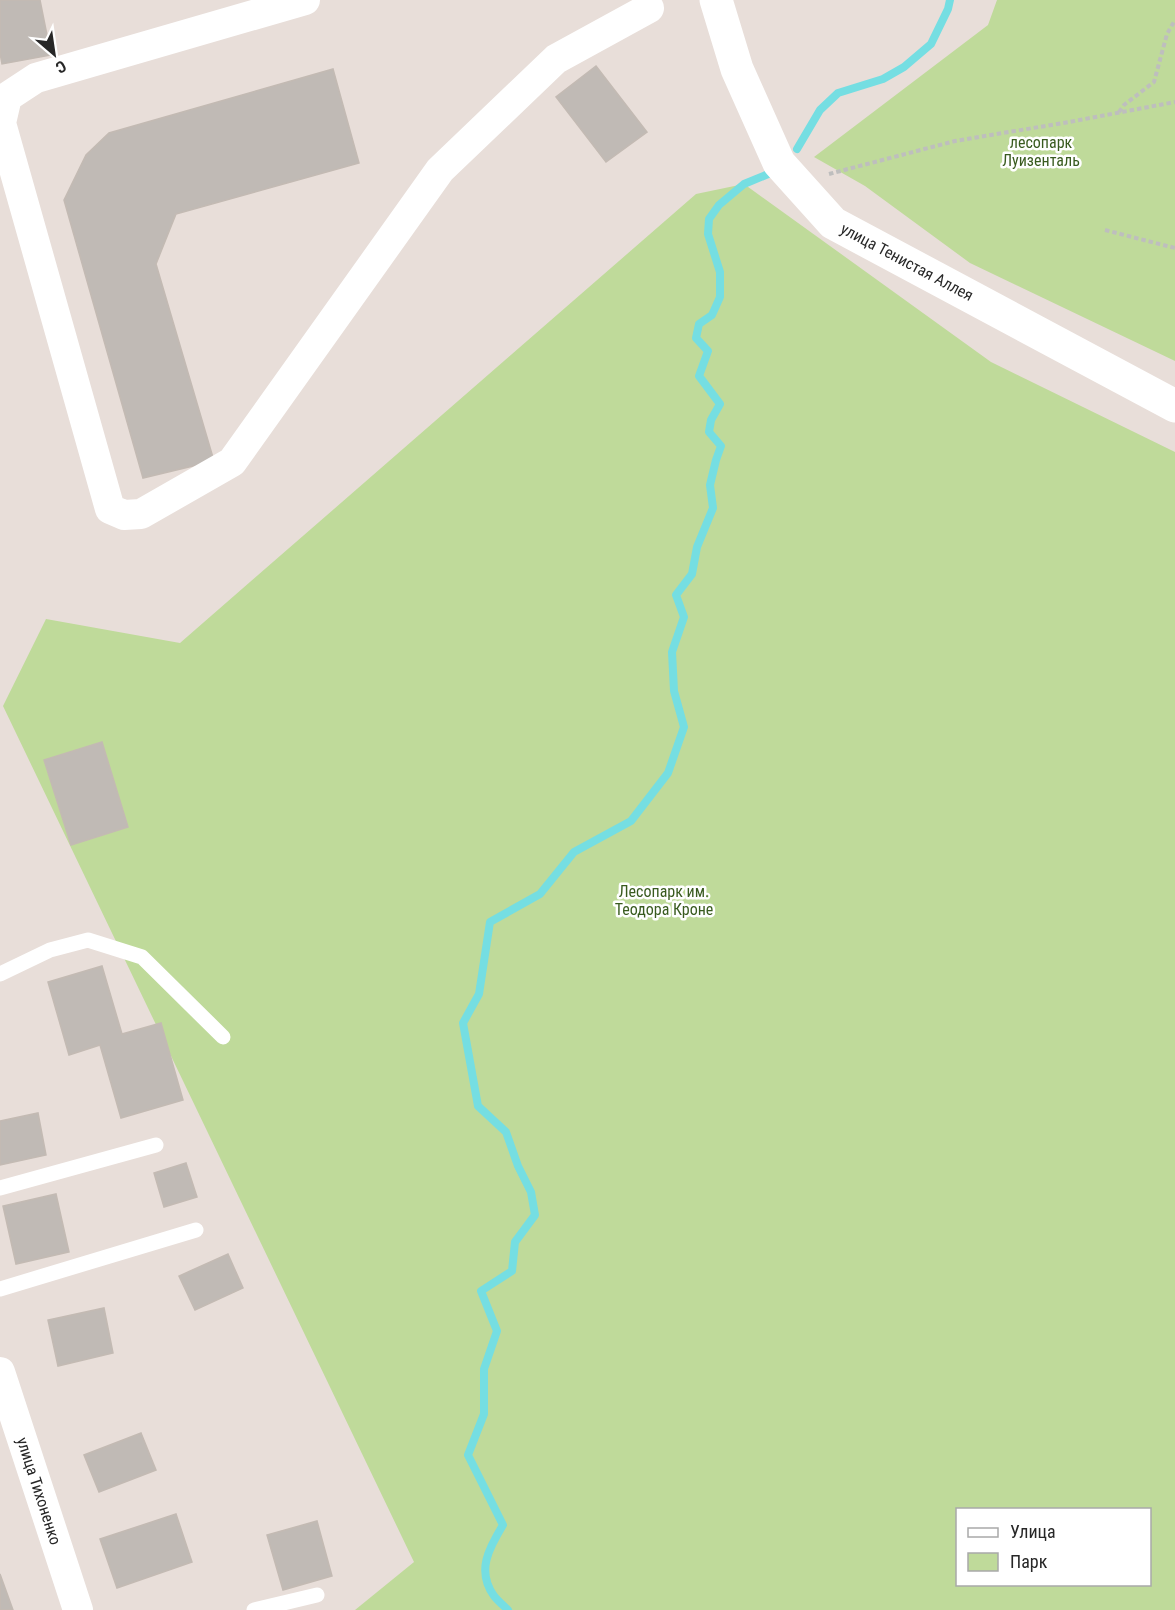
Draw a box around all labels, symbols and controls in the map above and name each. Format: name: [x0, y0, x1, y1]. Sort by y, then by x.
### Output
north arrow: [24, 24, 84, 84]
text: С: [52, 56, 70, 77]
park label: лесопарк Луизенталь: [1002, 133, 1080, 170]
street label: улица Тенистая Аллея: [837, 219, 977, 305]
park label: Лесопарк им. Теодора Кроне: [615, 882, 713, 919]
street label: улица Тихоненко: [13, 1435, 65, 1547]
legend: [956, 1508, 1151, 1586]
text: Улица: [1010, 1521, 1056, 1542]
text: Парк: [1010, 1551, 1048, 1572]

